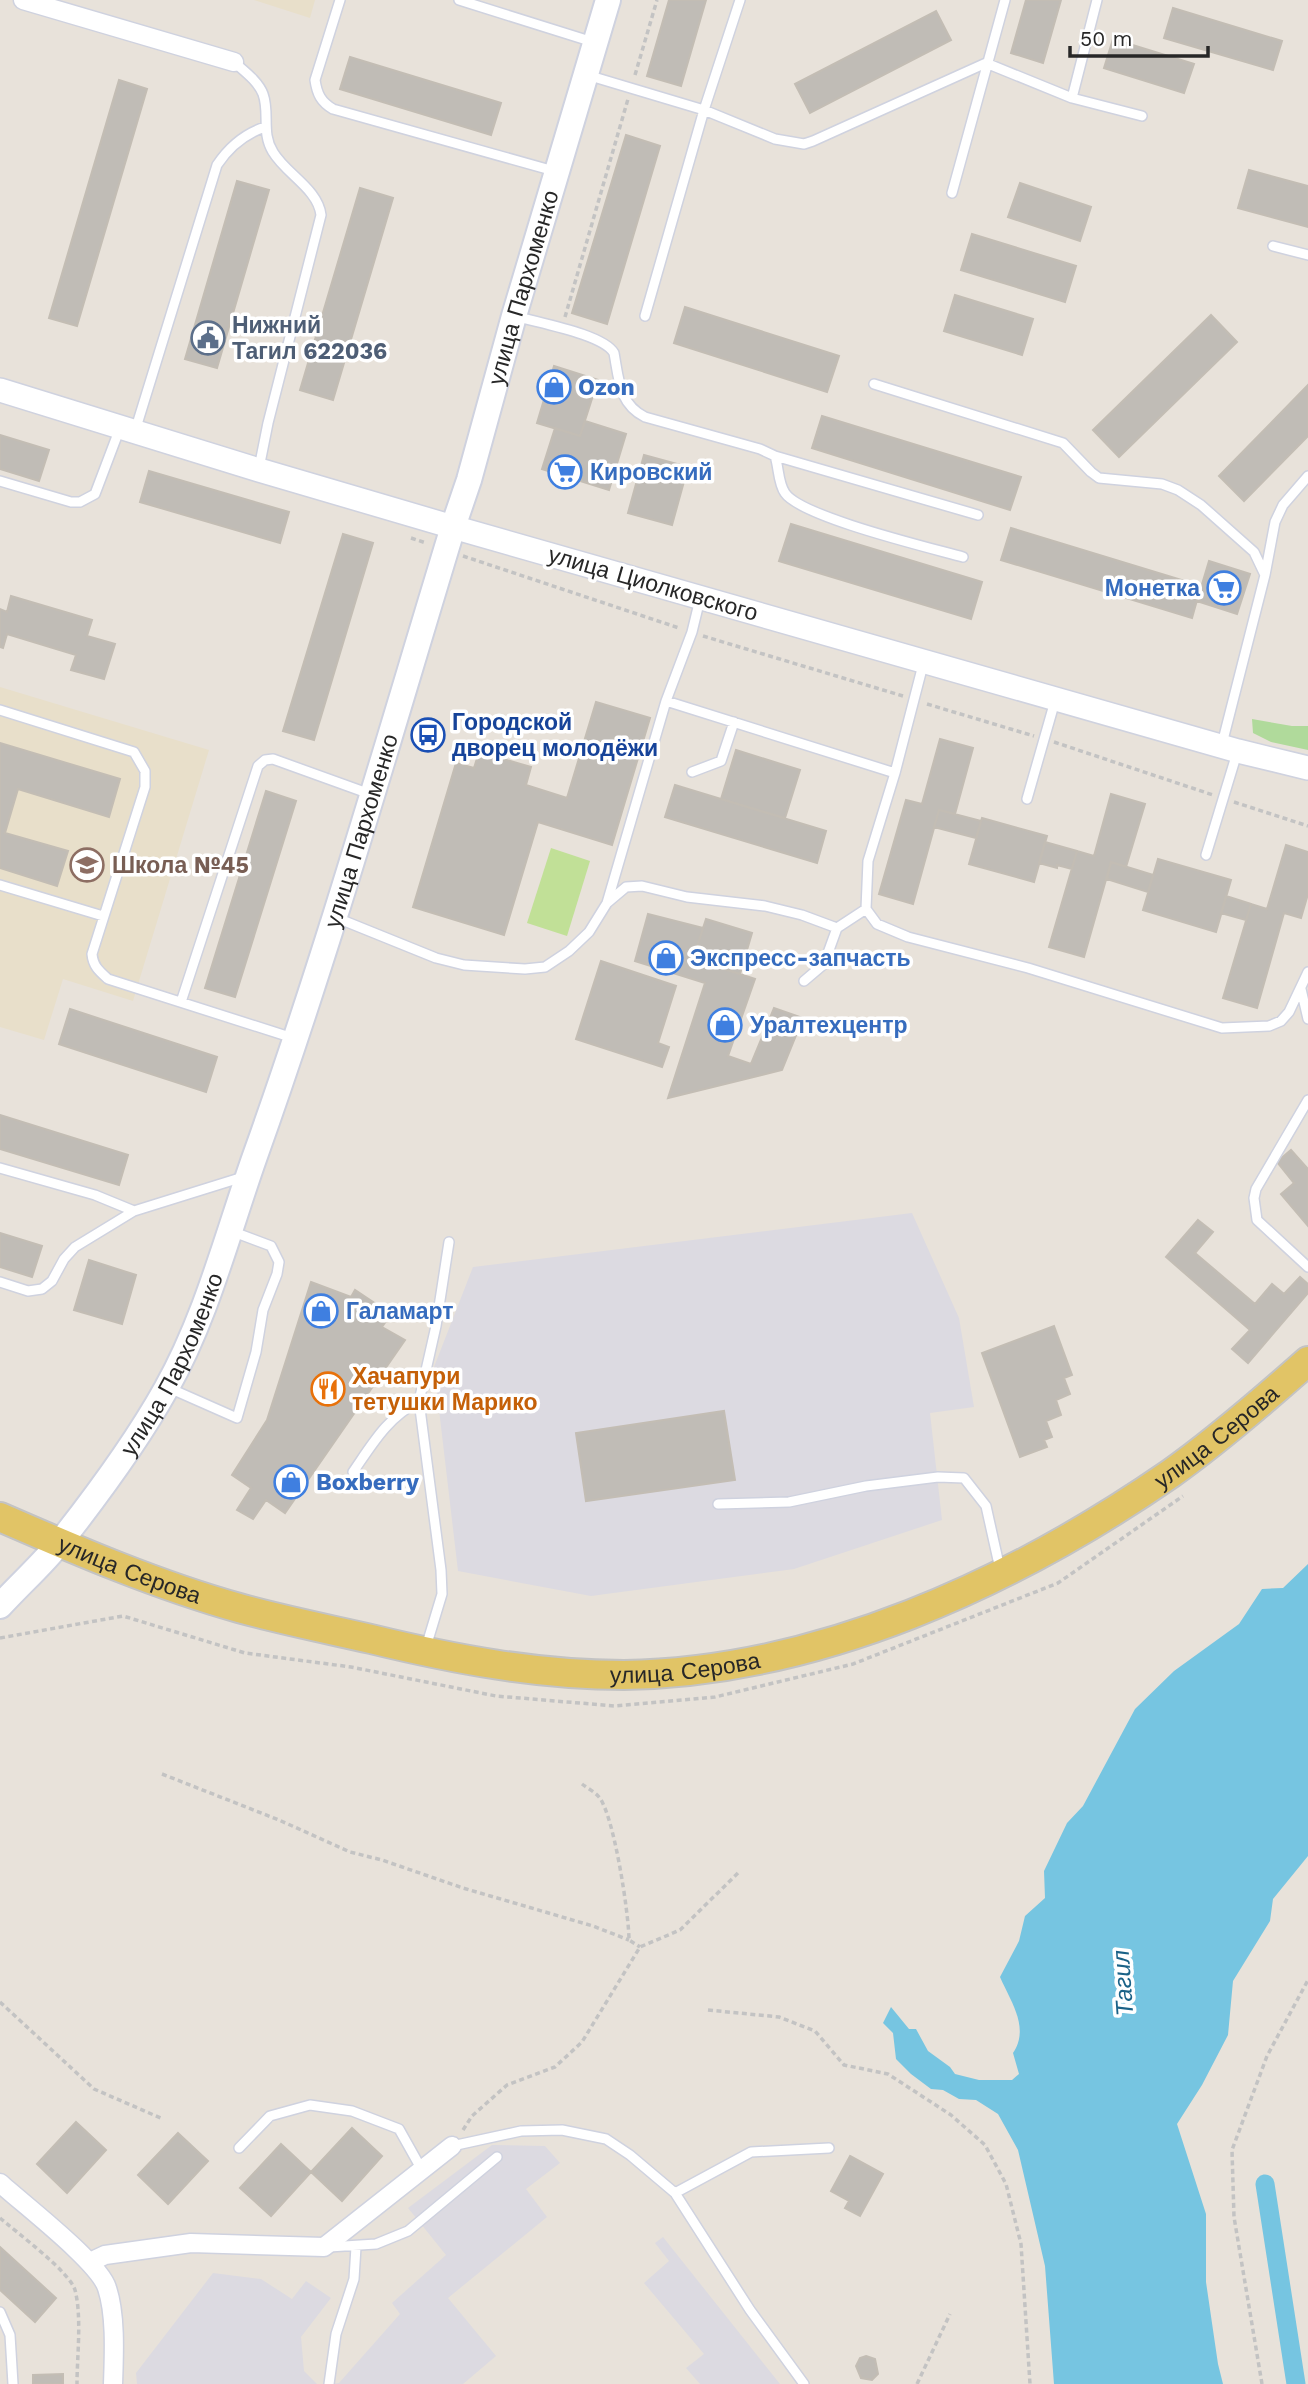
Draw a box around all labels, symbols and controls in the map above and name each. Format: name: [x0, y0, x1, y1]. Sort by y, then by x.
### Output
scale bar: [1070, 14, 1208, 58]
text: 50 m: [1080, 26, 1132, 51]
street label: улица Пархоменко: [482, 187, 564, 388]
place label: Нижний Тагил 622036: [232, 312, 387, 365]
public building icon: Нижний Тагил 622036: [189, 319, 227, 357]
shop icon: Ozon: [535, 368, 573, 406]
place label: Ozon: [578, 374, 635, 401]
supermarket icon: Кировский: [546, 453, 584, 491]
place label: Кировский: [590, 459, 712, 486]
street label: улица Циолковского: [545, 541, 761, 627]
supermarket icon: Монетка: [1205, 569, 1243, 607]
place label: Монетка: [1105, 575, 1200, 602]
place label: Городской дворец молодёжи: [452, 709, 658, 762]
bus stop icon: Городской дворец молодёжи: [409, 716, 447, 754]
street label: улица Пархоменко: [319, 731, 403, 931]
school or university icon: Школа №45: [68, 846, 106, 884]
place label: Школа №45: [112, 852, 249, 879]
shop icon: Экспресс-запчасть: [647, 939, 685, 977]
place label: Экспресс-запчасть: [690, 945, 911, 972]
shop icon: Уралтехцентр: [706, 1006, 744, 1044]
place label: Уралтехцентр: [750, 1012, 908, 1039]
street label: улица Пархоменко: [115, 1269, 228, 1461]
shop icon: Галамарт: [302, 1292, 340, 1330]
place label: Галамарт: [346, 1298, 453, 1325]
place label: Хачапури тетушки Марико: [352, 1363, 537, 1416]
restaurant icon: Хачапури тетушки Марико: [309, 1370, 347, 1408]
street label: улица Серова: [1149, 1379, 1284, 1494]
shop icon: Boxberry: [272, 1463, 310, 1501]
place label: Boxberry: [316, 1469, 419, 1496]
street label: улица Серова: [54, 1530, 205, 1609]
street label: улица Серова: [610, 1646, 762, 1689]
water label: Тагил: [1107, 1949, 1139, 2017]

